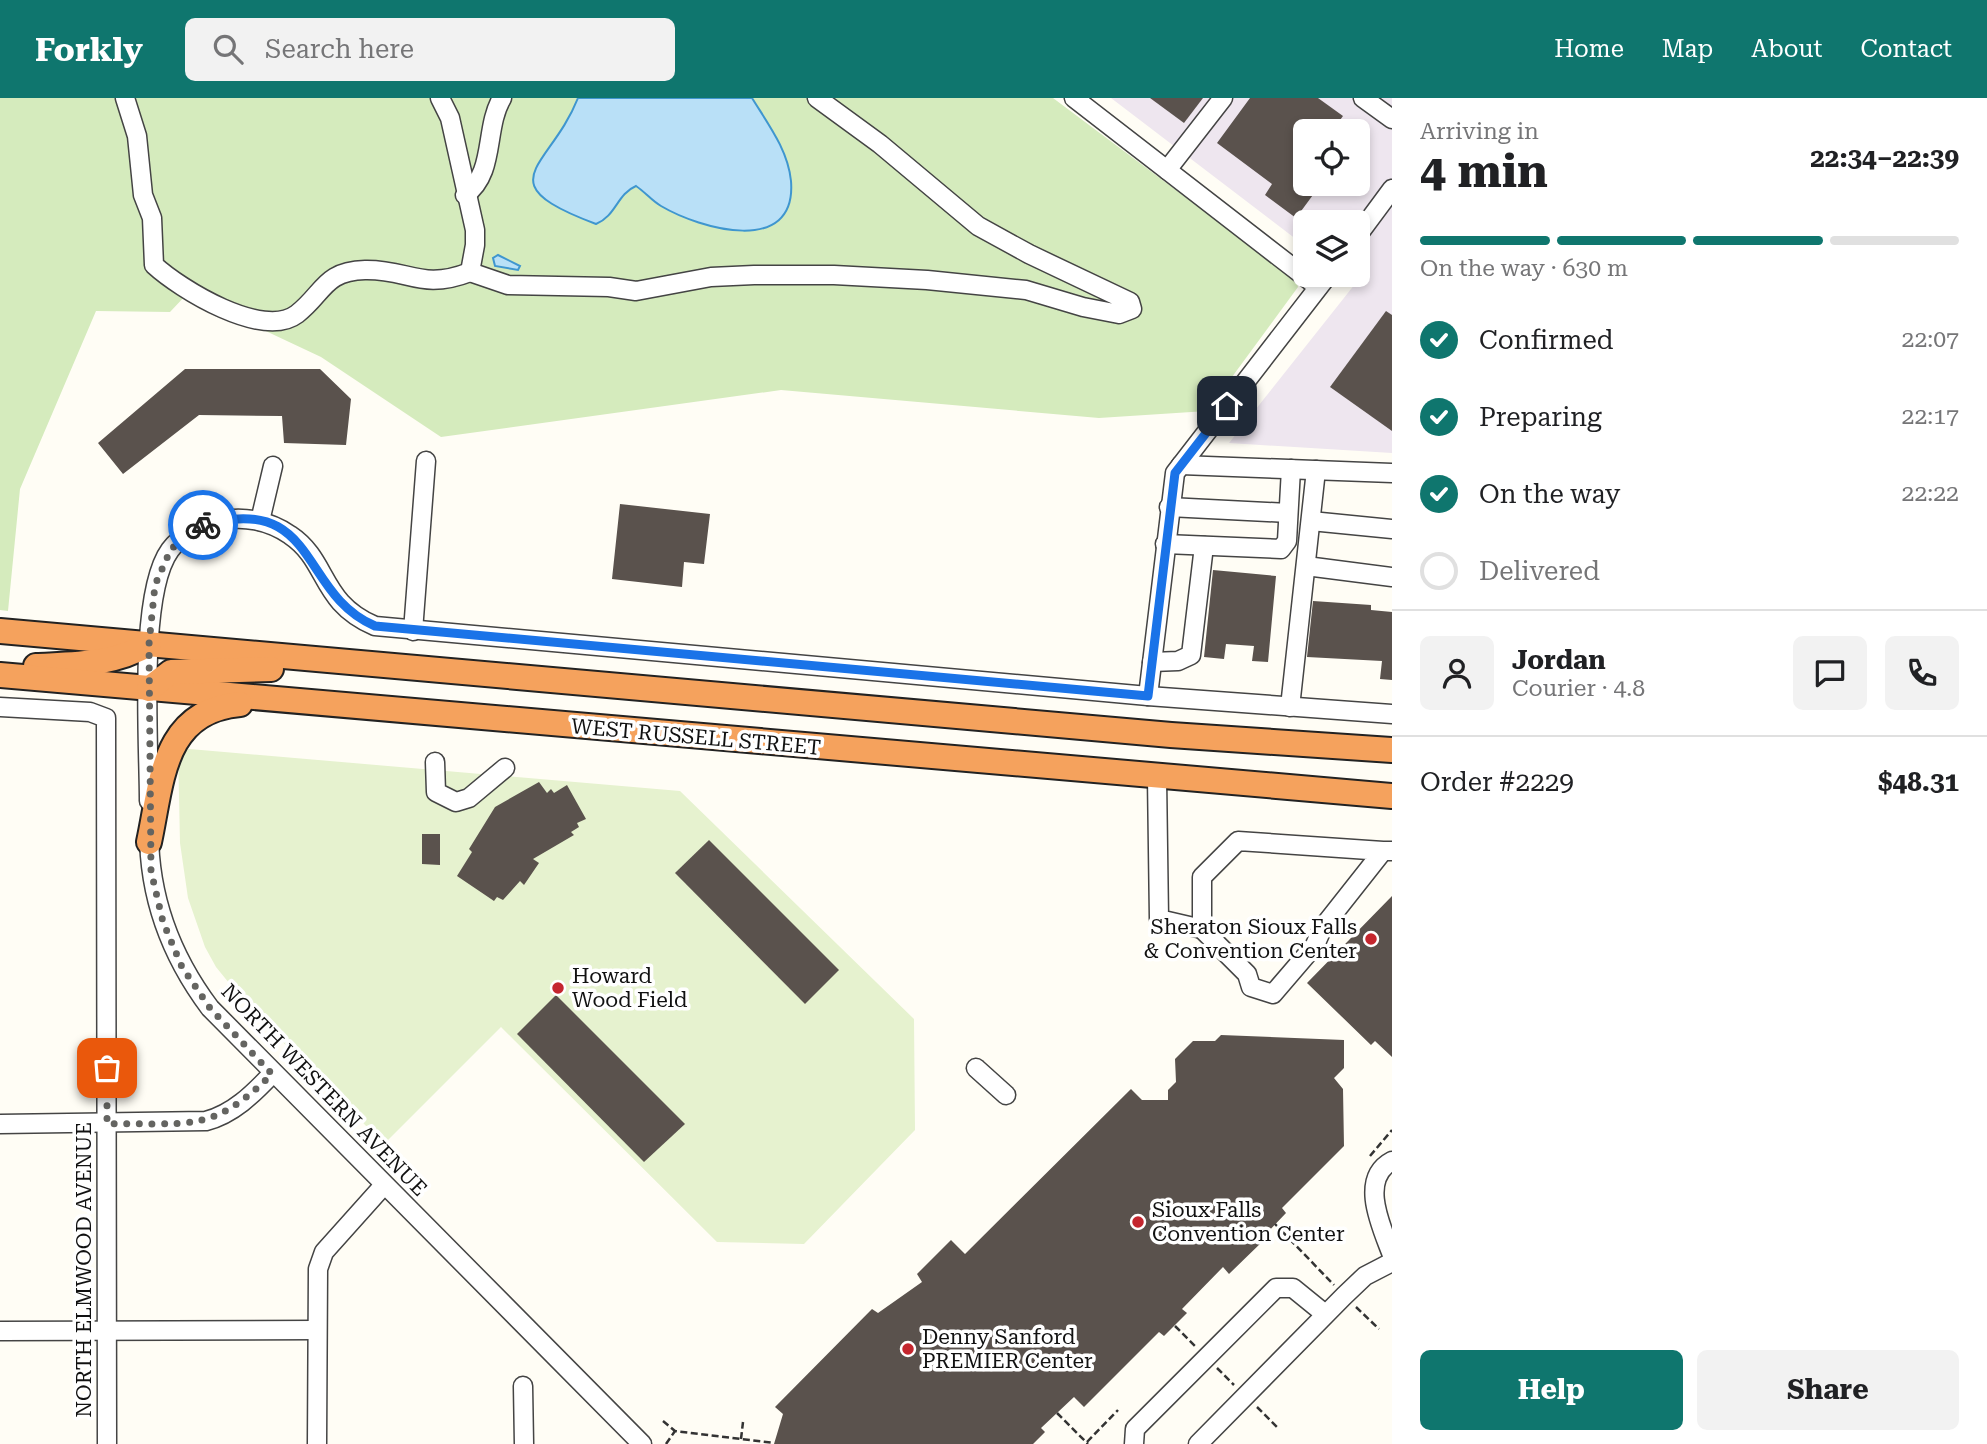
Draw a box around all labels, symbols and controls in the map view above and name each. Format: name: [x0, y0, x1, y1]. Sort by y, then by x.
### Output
search box: [185, 18, 675, 81]
text: Forkly: [35, 30, 143, 69]
icon: search: [209, 30, 247, 68]
text: Search here: [265, 34, 414, 64]
text: Home: [1554, 35, 1624, 63]
text: Map: [1662, 35, 1713, 63]
text: About: [1751, 35, 1822, 63]
text: Contact: [1860, 35, 1952, 63]
text: Arriving in: [1420, 118, 1539, 145]
map controls: [1293, 119, 1370, 287]
button: locate: [1293, 119, 1370, 196]
text: 22:34–22:39: [1810, 143, 1959, 173]
text: 4 min: [1420, 144, 1548, 198]
button: layers: [1293, 210, 1370, 287]
text: On the way · 630 m: [1420, 255, 1628, 282]
icon: check: [1420, 321, 1458, 359]
text: Confirmed: [1479, 325, 1614, 355]
text: 22:07: [1902, 326, 1959, 353]
pin: [1197, 376, 1257, 436]
icon: home: [1208, 387, 1246, 425]
icon: check: [1420, 398, 1458, 436]
text: Preparing: [1479, 402, 1602, 432]
text: 22:17: [1902, 403, 1959, 430]
icon: check: [1420, 475, 1458, 513]
text: On the way: [1479, 479, 1620, 509]
text: 22:22: [1902, 480, 1959, 507]
courier: [168, 490, 238, 560]
icon: bike: [184, 506, 222, 544]
text: Delivered: [1479, 556, 1600, 586]
button: person: [1420, 636, 1494, 710]
button: chat: [1793, 636, 1867, 710]
button: phone: [1885, 636, 1959, 710]
text: Jordan: [1512, 645, 1606, 675]
text: Courier · 4.8: [1512, 675, 1645, 702]
street label: WEST RUSSELL STREET: [570, 714, 822, 760]
text: Order #2229: [1420, 767, 1574, 797]
text: $48.31: [1878, 767, 1959, 797]
place label: Sheraton Sioux Falls & Convention Center: [1144, 915, 1357, 963]
marker: Sheraton Sioux Falls & Convention Center: [1363, 931, 1379, 947]
place label: Howard Wood Field: [572, 964, 688, 1012]
street label: NORTH WESTERN AVENUE: [216, 979, 432, 1201]
marker: Howard Wood Field: [550, 980, 566, 996]
pin: [77, 1038, 137, 1098]
icon: bag: [88, 1049, 126, 1087]
street label: NORTH ELMWOOD AVENUE: [72, 1122, 96, 1418]
place label: Sioux Falls Convention Center: [1152, 1198, 1345, 1246]
marker: Sioux Falls Convention Center: [1130, 1214, 1146, 1230]
place label: Denny Sanford PREMIER Center: [922, 1325, 1093, 1373]
marker: Denny Sanford PREMIER Center: [900, 1341, 916, 1357]
button: Help: [1420, 1350, 1683, 1430]
button: Share: [1697, 1350, 1959, 1430]

